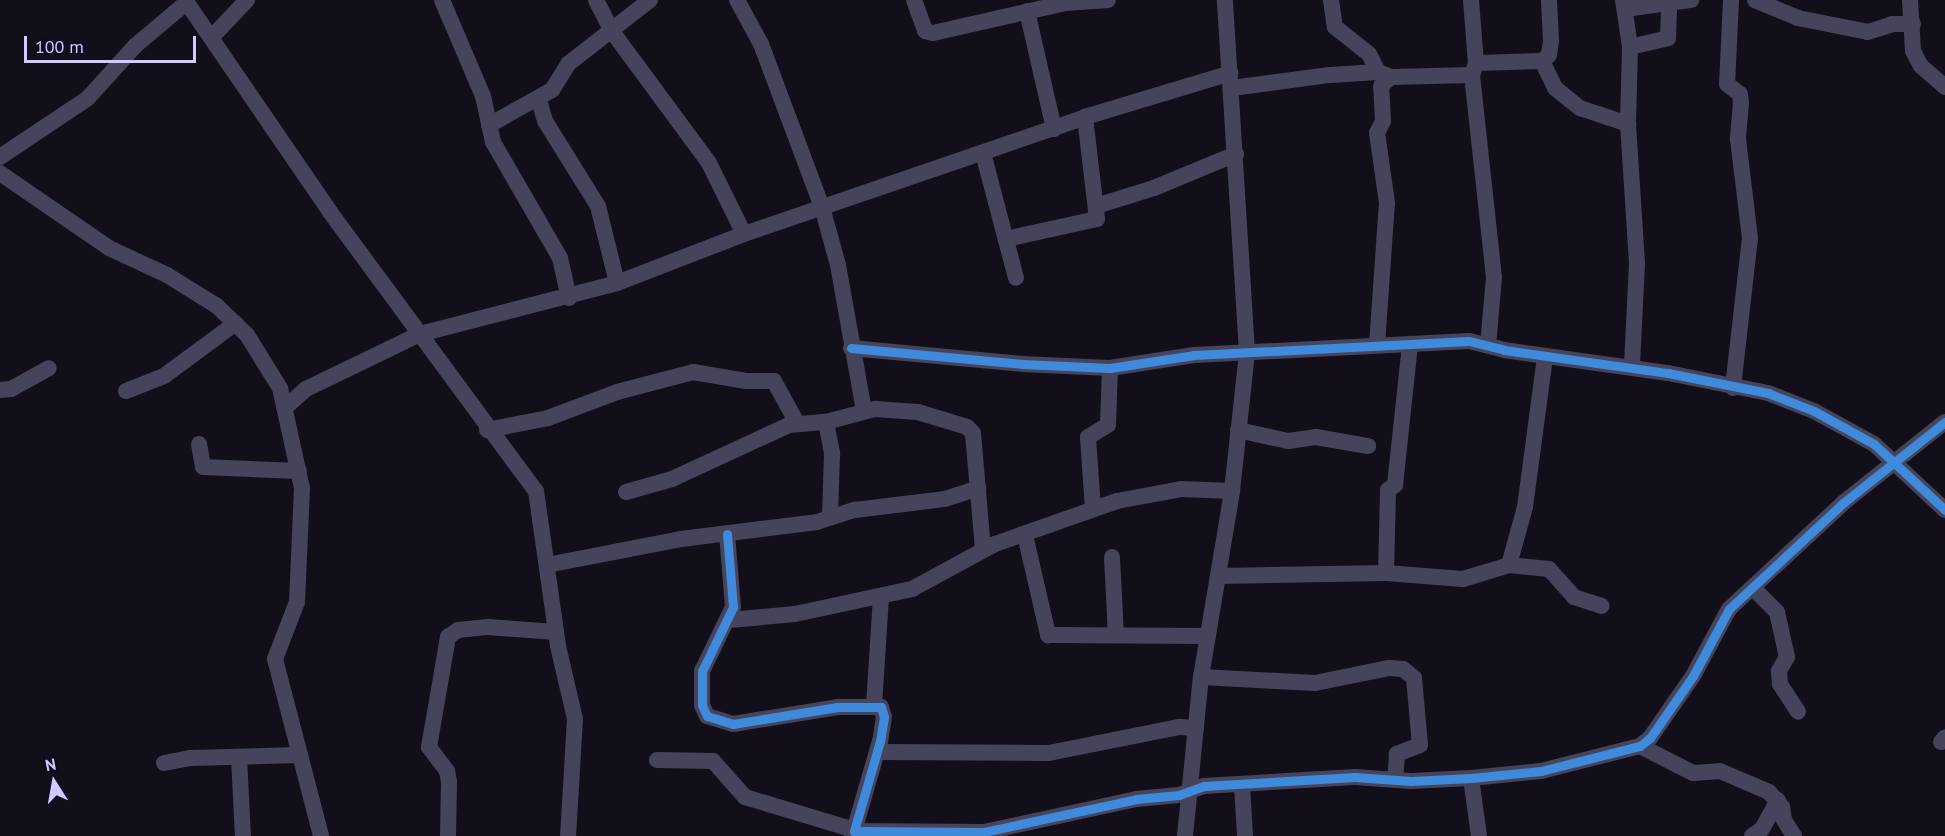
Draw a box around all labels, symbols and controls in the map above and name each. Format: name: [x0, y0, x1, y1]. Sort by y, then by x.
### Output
scale bar: [27, 24, 200, 62]
text: 100 m: [35, 35, 84, 58]
north arrow: [24, 752, 84, 812]
text: N: [43, 754, 58, 775]

